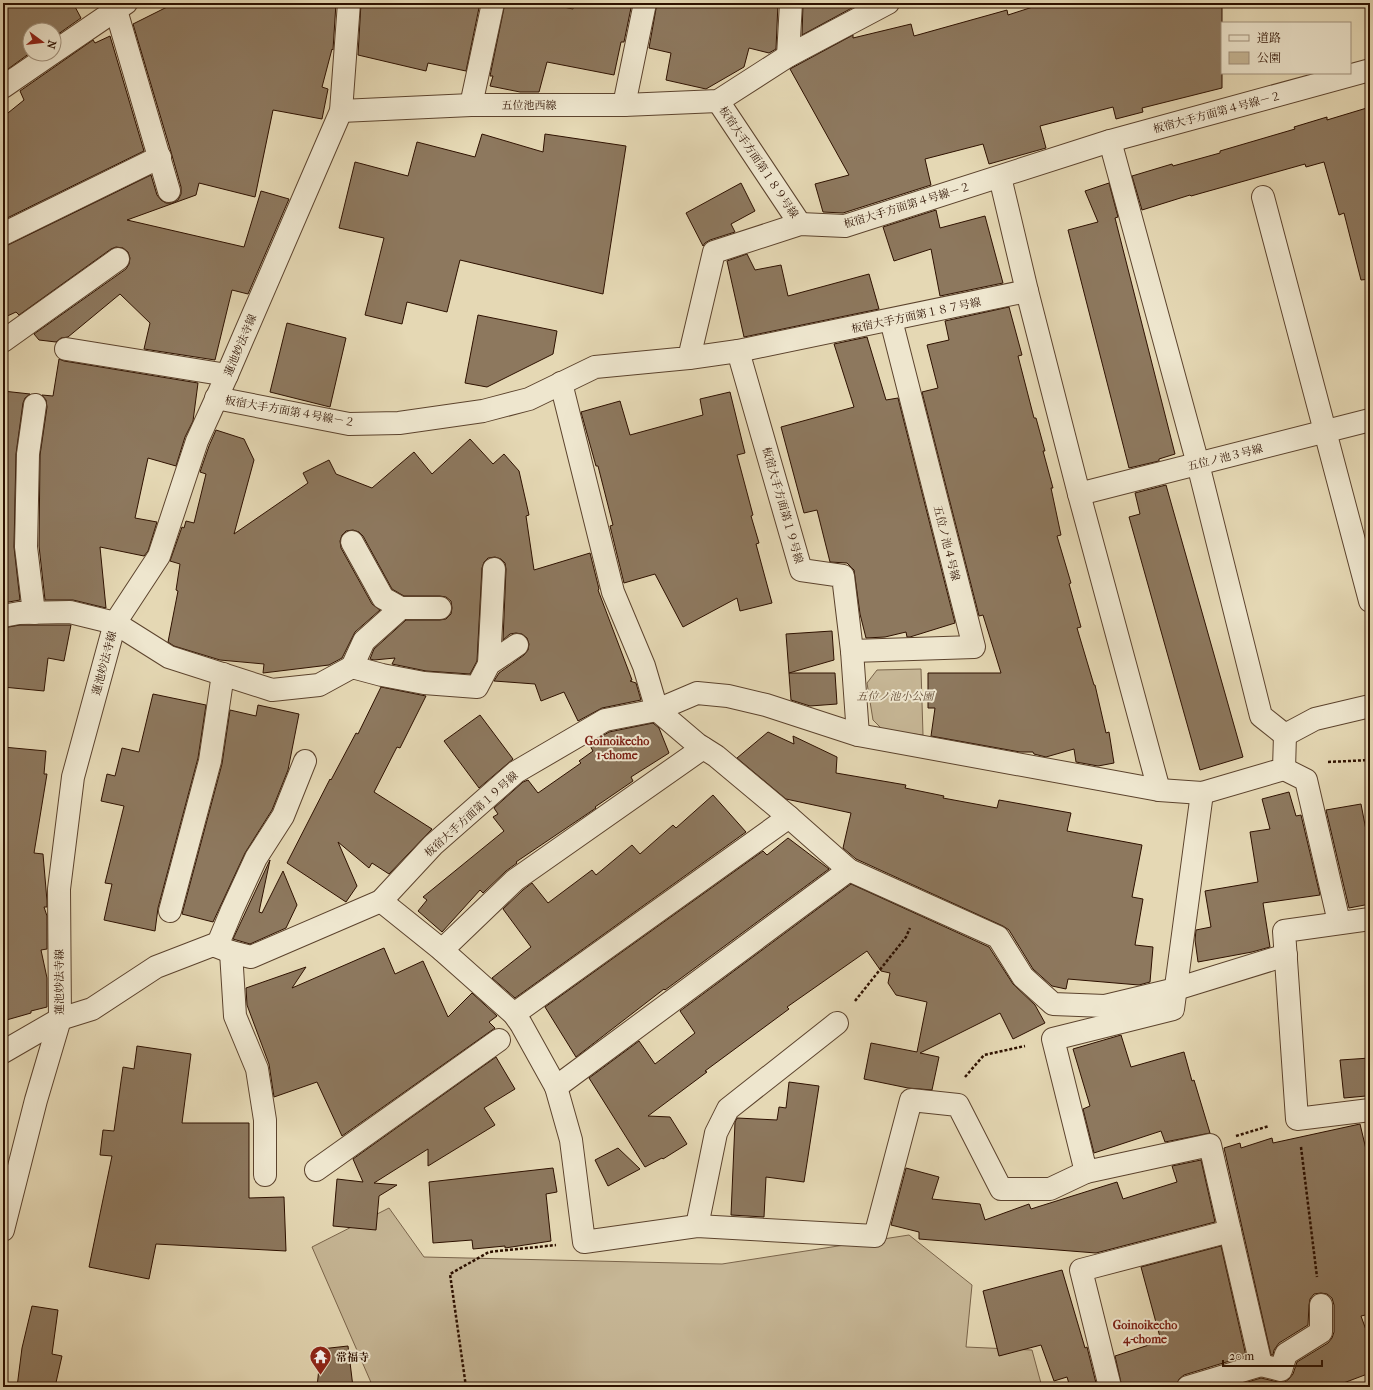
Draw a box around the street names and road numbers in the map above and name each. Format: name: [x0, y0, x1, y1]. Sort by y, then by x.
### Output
street label: 板宿大手方面第４号線－２: [1152, 89, 1283, 136]
street label: 五位池西線: [502, 99, 557, 112]
street label: 板宿大手方面第１８９号線: [716, 104, 801, 221]
street label: 板宿大手方面第４号線－２: [842, 180, 972, 231]
street label: 板宿大手方面第１８７号線: [850, 295, 982, 336]
street label: 蓮池妙法寺線: [222, 312, 259, 378]
street label: 板宿大手方面第４号線－２: [224, 394, 356, 429]
street label: 五位ノ池３号線: [1186, 442, 1264, 473]
street label: 板宿大手方面第１９号線: [760, 445, 805, 565]
street label: 五位ノ池４号線: [931, 504, 962, 582]
street label: 蓮池妙法寺線: [90, 630, 119, 697]
street label: 板宿大手方面第１９号線: [422, 769, 521, 860]
street label: 蓮池妙法寺線: [53, 949, 66, 1015]

